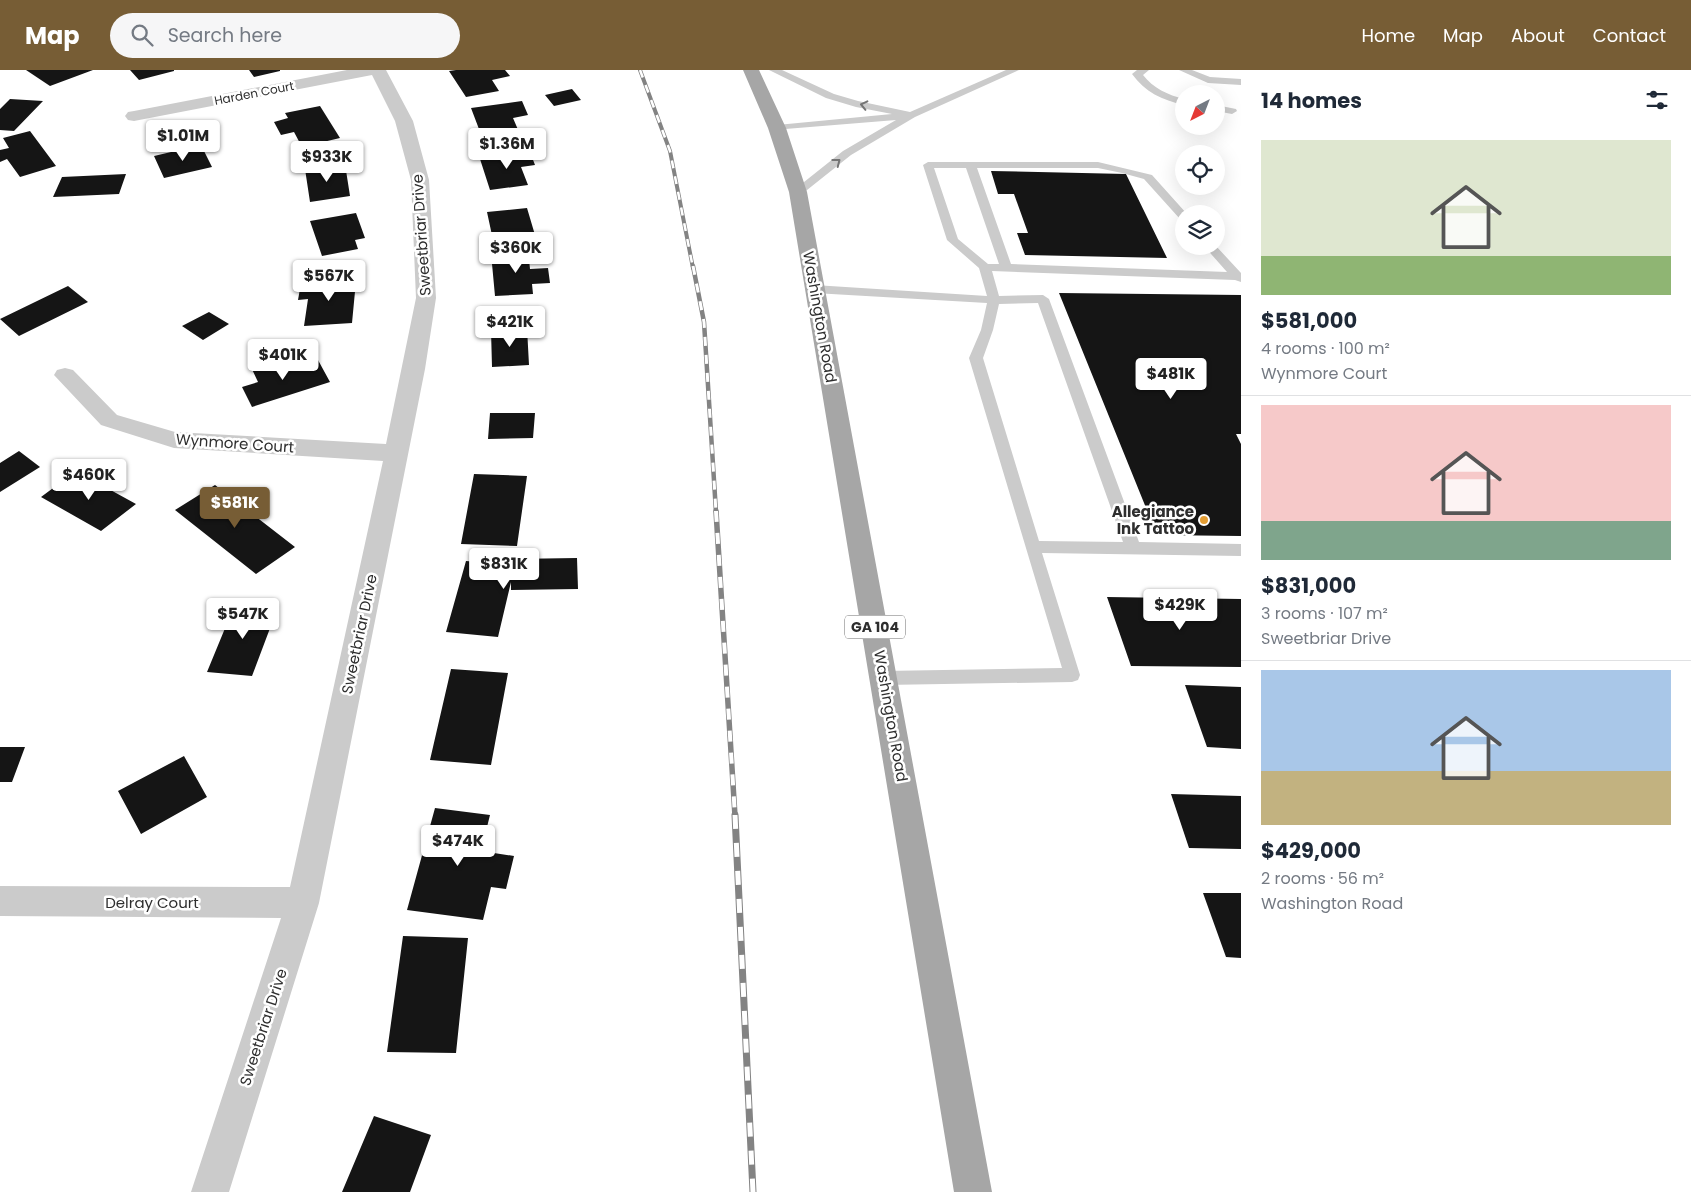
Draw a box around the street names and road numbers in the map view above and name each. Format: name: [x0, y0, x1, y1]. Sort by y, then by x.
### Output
street label: Harden Court: [213, 77, 295, 109]
street label: Sweetbriar Drive: [406, 173, 436, 297]
street label: Washington Road: [798, 250, 842, 384]
street label: Wynmore Court: [175, 428, 295, 458]
street label: Sweetbriar Drive: [336, 572, 382, 696]
road number: GA 104: [845, 616, 905, 638]
street label: Washington Road: [869, 649, 913, 783]
street label: Delray Court: [105, 892, 199, 913]
street label: Sweetbriar Drive: [234, 966, 292, 1088]

